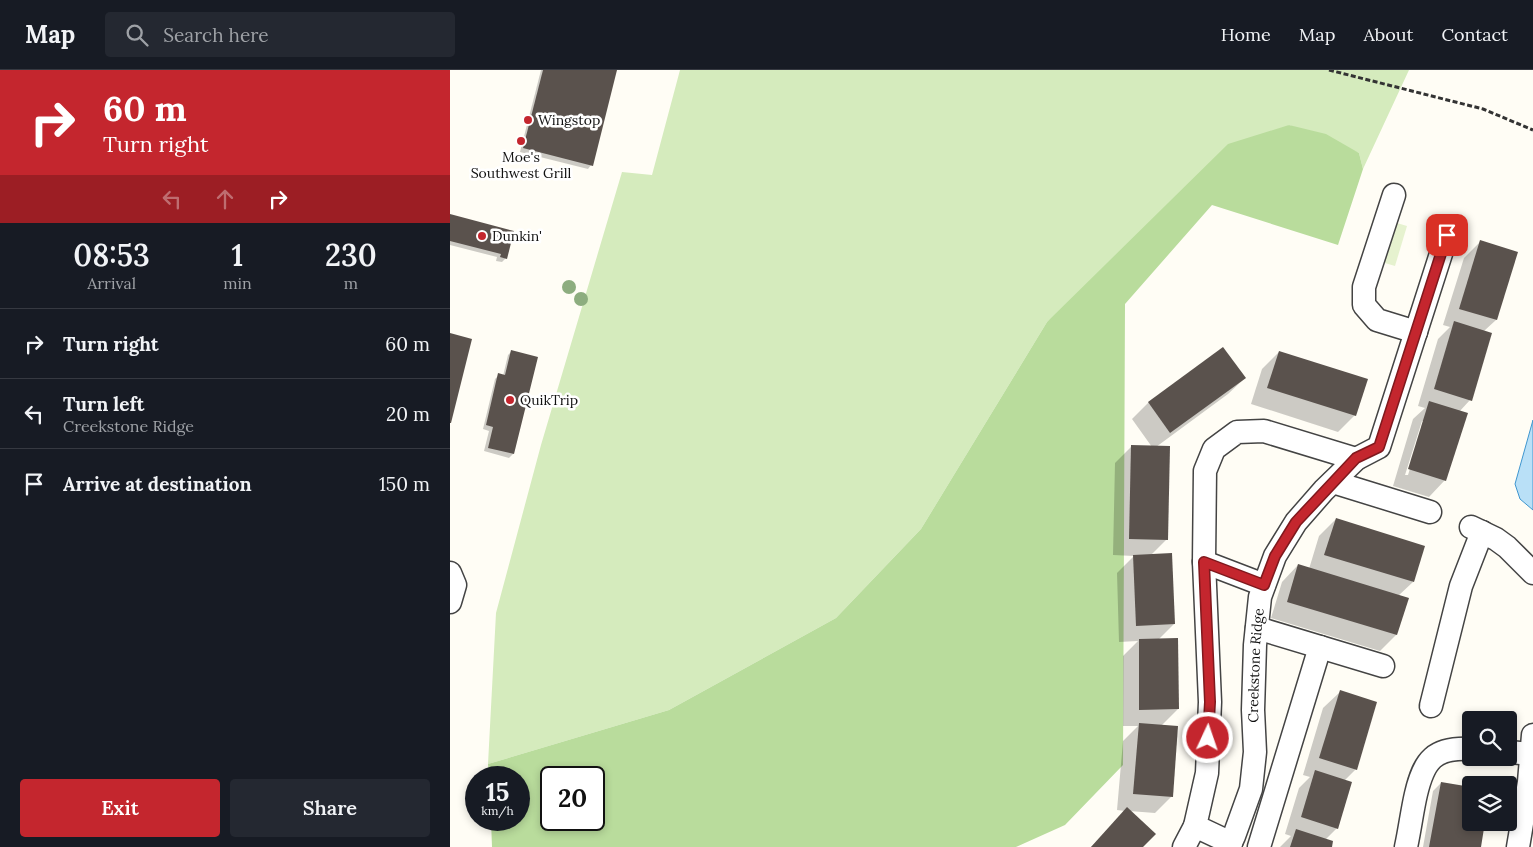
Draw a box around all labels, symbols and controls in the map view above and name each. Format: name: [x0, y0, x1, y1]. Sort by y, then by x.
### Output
search box: [105, 12, 455, 57]
text: Map: [25, 19, 75, 50]
icon: search: [123, 21, 151, 49]
text: Search here: [163, 23, 269, 47]
text: Home: [1221, 23, 1271, 46]
text: Map: [1299, 23, 1335, 46]
text: About: [1363, 23, 1413, 46]
text: Contact: [1441, 23, 1508, 46]
text: 60 m: [103, 86, 187, 131]
icon: right: [20, 90, 85, 155]
place label: Wingstop: [538, 111, 600, 129]
marker: Wingstop: [522, 114, 534, 126]
text: Turn right: [103, 130, 208, 158]
marker: Moe's Southwest Grill: [515, 135, 527, 147]
place label: Moe's Southwest Grill: [471, 148, 572, 182]
icon: left: [158, 185, 186, 213]
icon: ahead: [211, 185, 239, 213]
icon: right: [264, 185, 292, 213]
pin: [1426, 214, 1468, 256]
icon: arrive: [1433, 221, 1461, 249]
place label: Dunkin': [492, 227, 542, 245]
marker: Dunkin': [476, 230, 488, 242]
text: 08:53: [73, 236, 150, 274]
text: 1: [232, 236, 243, 274]
text: 230: [325, 236, 377, 274]
text: Arrival: [87, 273, 136, 293]
text: min: [223, 273, 252, 293]
text: m: [344, 273, 358, 293]
icon: right: [20, 330, 48, 358]
text: Turn right: [63, 332, 159, 356]
text: 60 m: [385, 332, 430, 356]
place label: QuikTrip: [520, 391, 578, 409]
text: Turn left: [63, 392, 144, 416]
marker: QuikTrip: [504, 394, 516, 406]
icon: left: [20, 400, 48, 428]
text: 20 m: [386, 402, 430, 426]
text: Creekstone Ridge: [63, 416, 194, 436]
icon: arrive: [20, 470, 48, 498]
text: Arrive at destination: [63, 472, 252, 496]
text: 150 m: [379, 472, 430, 496]
street label: Creekstone Ridge: [1244, 607, 1268, 723]
position arrow: [1181, 711, 1233, 763]
map controls: [1462, 711, 1517, 831]
button: search: [1462, 711, 1517, 766]
speed limit sign: 20: [540, 766, 605, 831]
text: 15: [486, 776, 509, 808]
button: layers: [1462, 776, 1517, 831]
button: Exit: [20, 779, 220, 837]
button: Share: [230, 779, 430, 837]
text: km/h: [481, 803, 514, 818]

